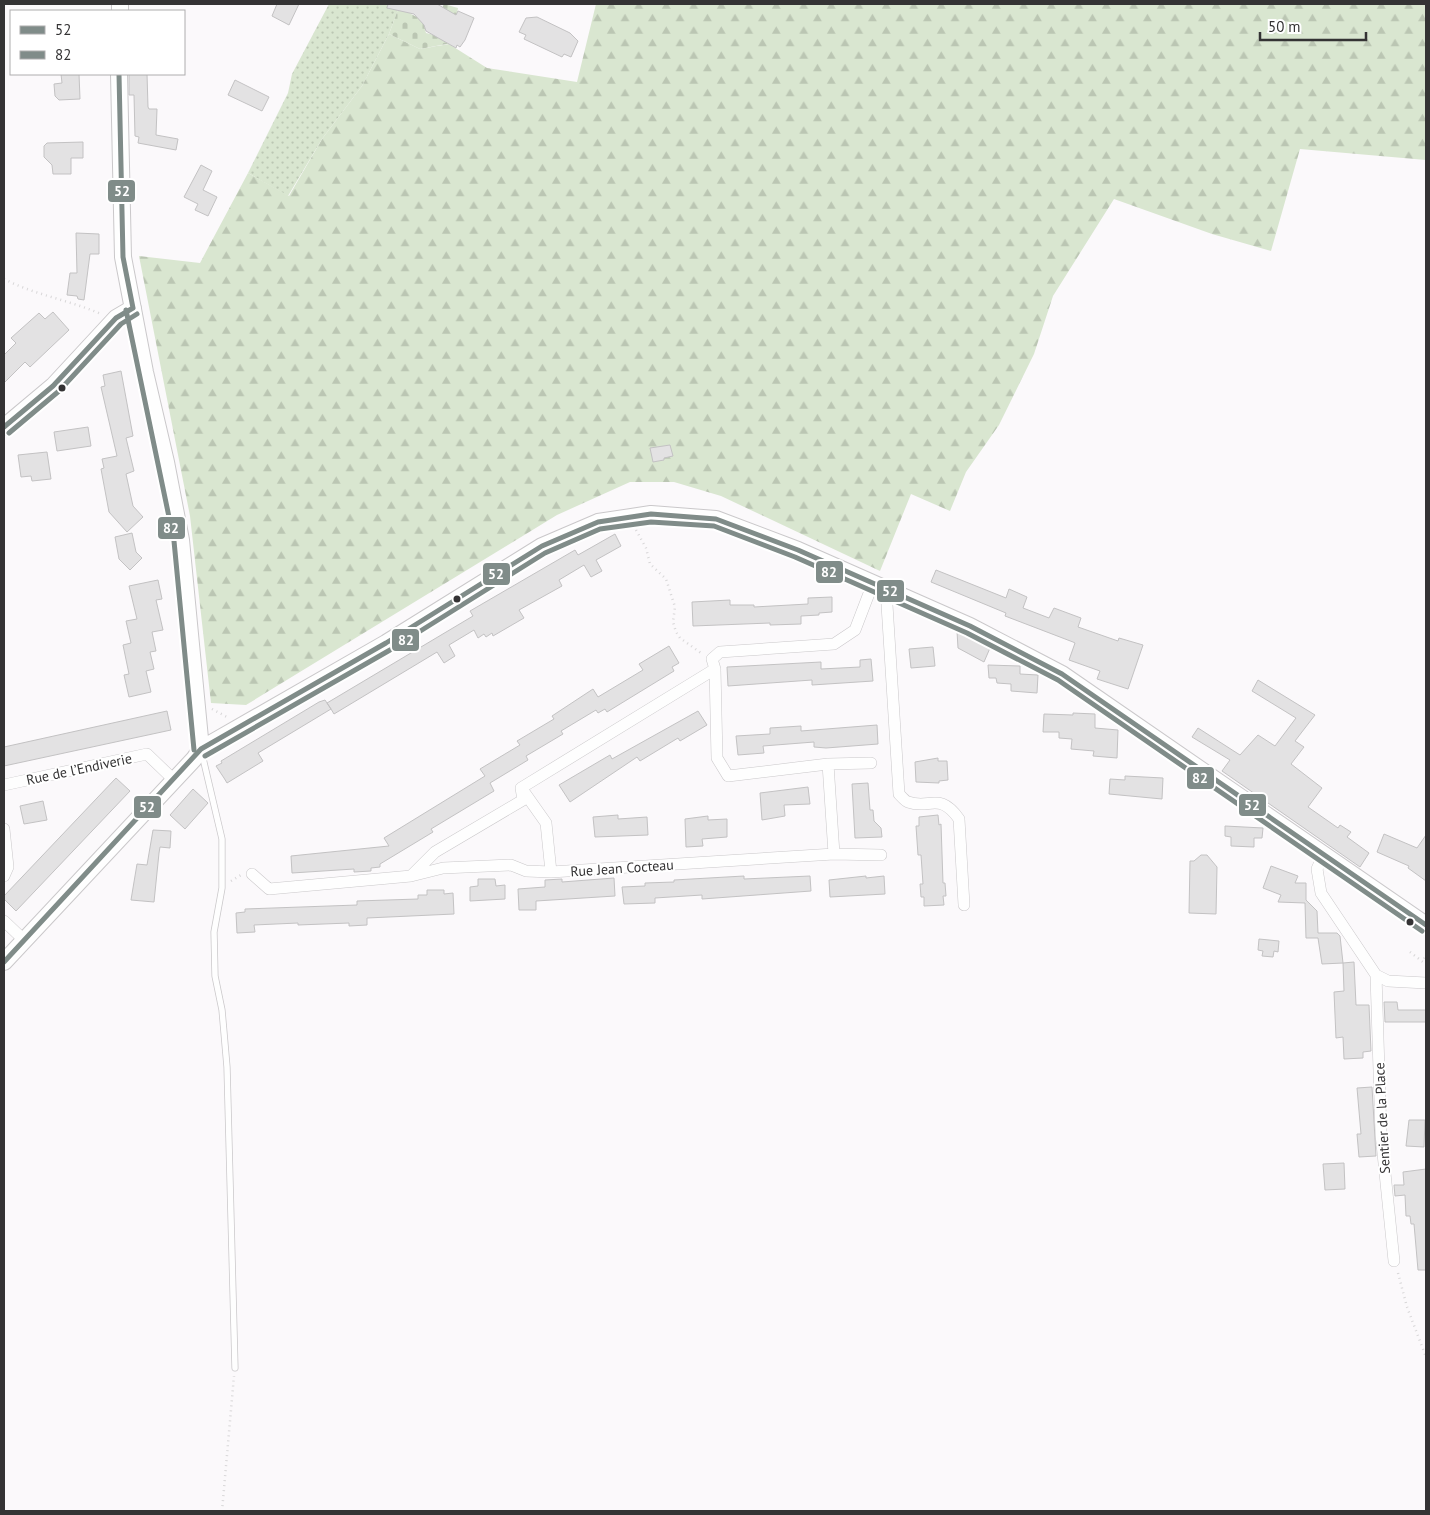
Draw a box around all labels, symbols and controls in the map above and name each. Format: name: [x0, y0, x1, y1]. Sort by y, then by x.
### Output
legend: [10, 10, 185, 75]
scale bar: [1260, 10, 1366, 42]
text: 50 m: [1268, 17, 1301, 36]
text: 52: [55, 20, 71, 39]
text: 82: [55, 45, 71, 64]
line badge: 52: [107, 179, 136, 203]
text: 52: [114, 182, 130, 200]
unlabelled marker: [57, 383, 67, 393]
line badge: 82: [157, 516, 186, 540]
text: 82: [163, 519, 179, 537]
line badge: 82: [815, 560, 844, 584]
line badge: 52: [482, 562, 511, 586]
text: 82: [821, 563, 837, 581]
text: 52: [488, 565, 504, 583]
line badge: 52: [876, 579, 905, 603]
text: 52: [882, 582, 898, 600]
unlabelled marker: [452, 594, 462, 604]
line badge: 82: [391, 628, 420, 652]
text: 82: [398, 631, 414, 649]
street label: Rue de l’Endiverie: [25, 749, 133, 789]
line badge: 82: [1186, 766, 1215, 790]
text: 82: [1192, 769, 1208, 787]
line badge: 52: [1238, 793, 1267, 817]
line badge: 52: [133, 795, 162, 819]
text: 52: [1244, 796, 1260, 814]
text: 52: [139, 798, 155, 816]
street label: Rue Jean Cocteau: [570, 855, 674, 881]
unlabelled marker: [1405, 917, 1415, 927]
street label: Sentier de la Place: [1370, 1062, 1394, 1174]

